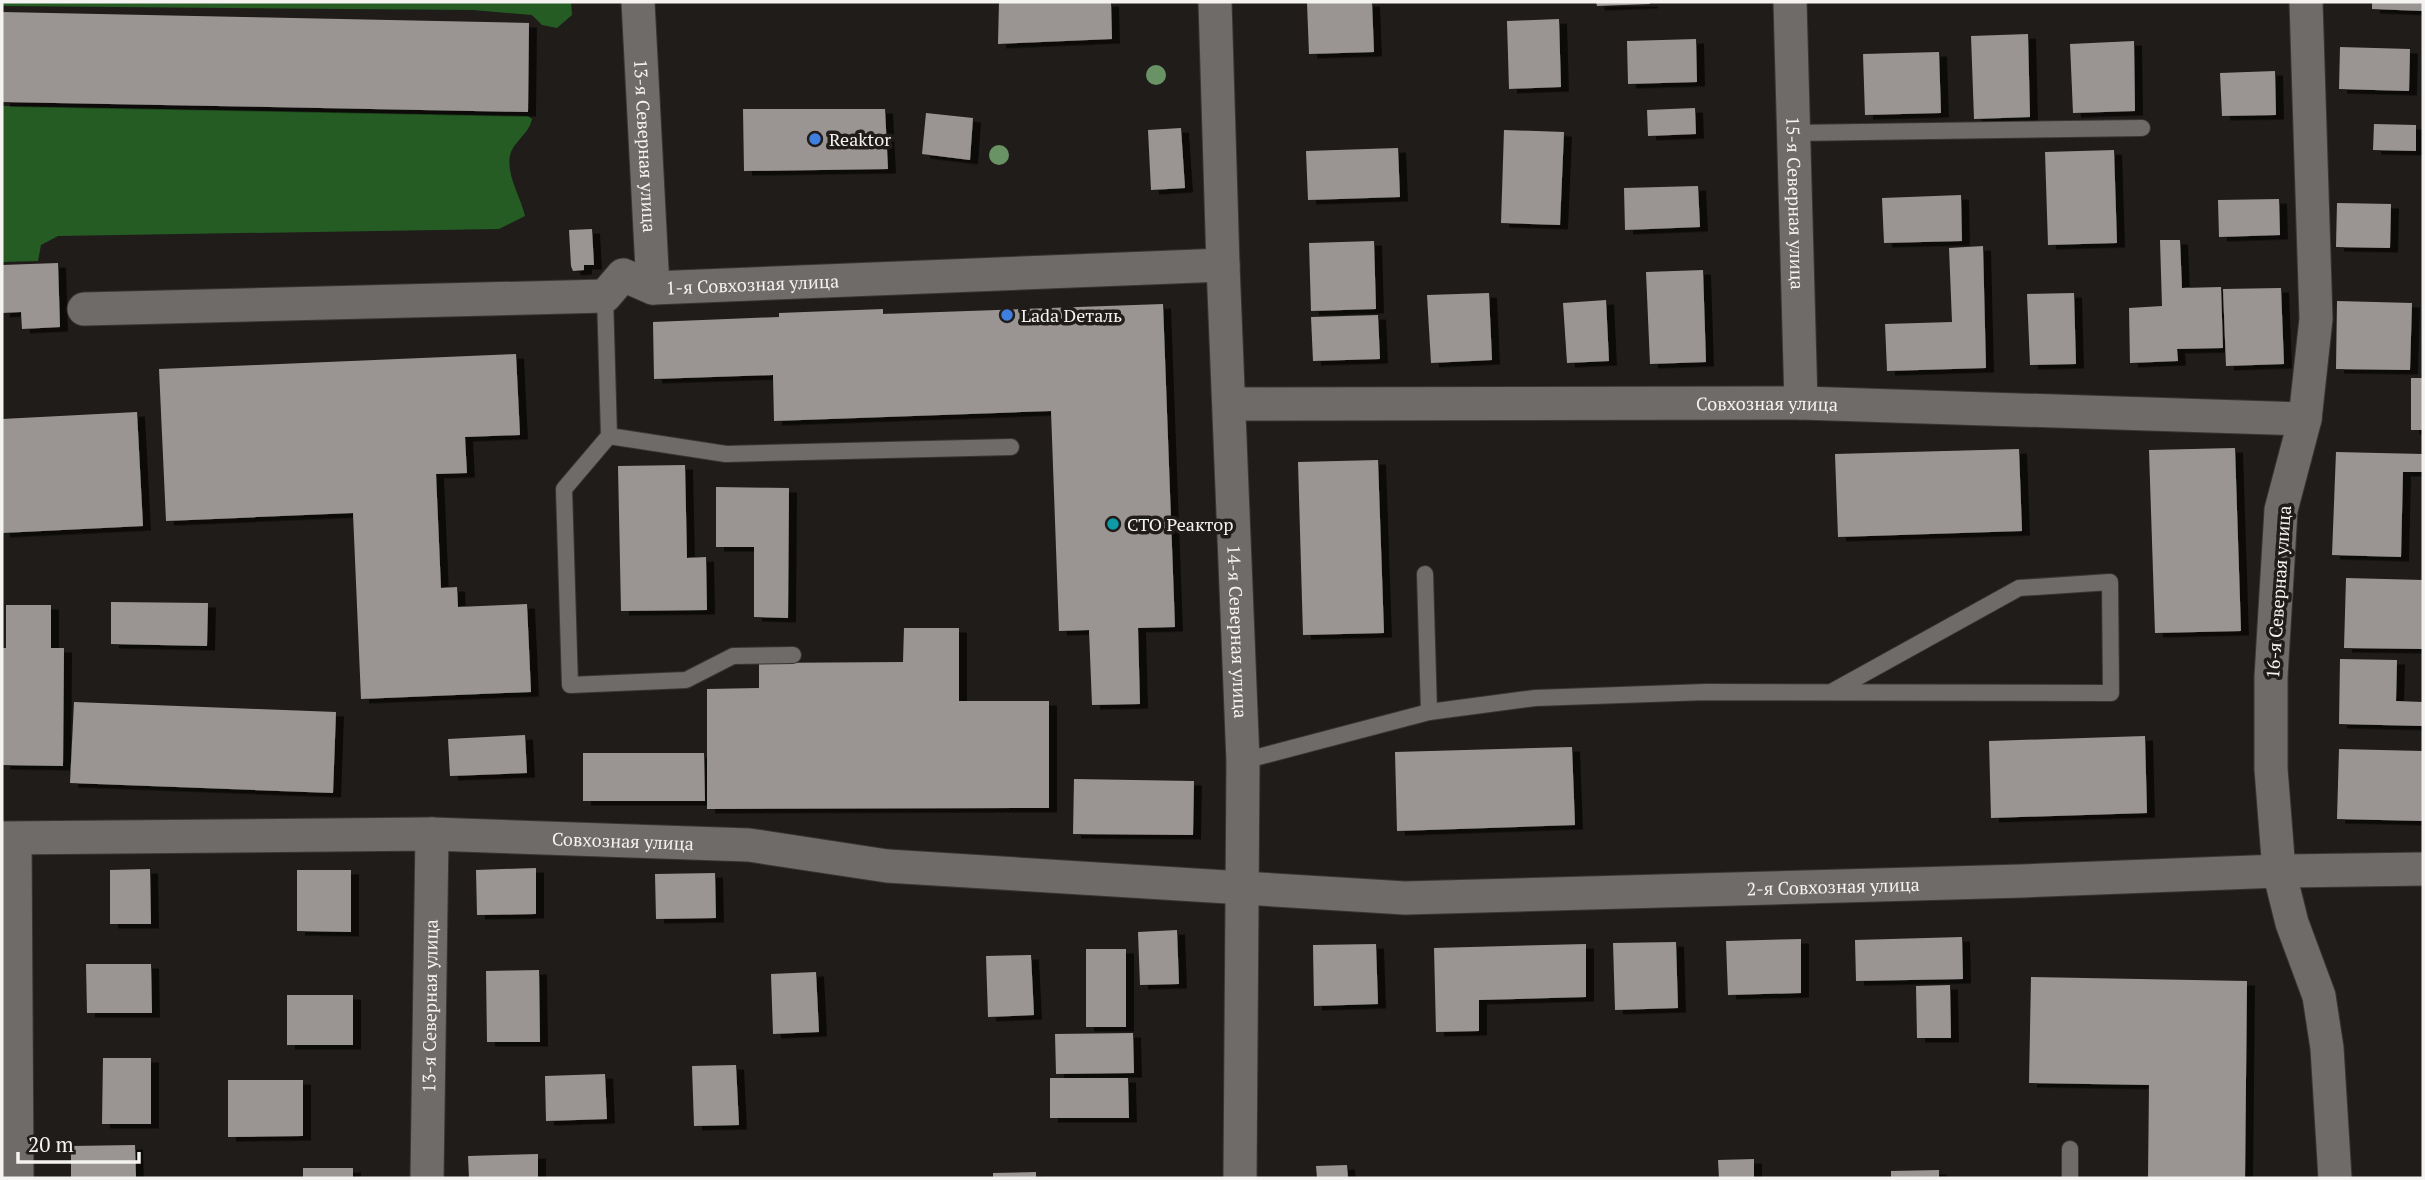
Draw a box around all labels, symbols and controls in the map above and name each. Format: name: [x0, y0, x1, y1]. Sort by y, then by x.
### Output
street label: 13-я Северная улица: [629, 59, 662, 233]
street label: 15-я Северная улица: [1781, 116, 1810, 290]
place label: Reaktor: [829, 127, 891, 151]
marker: Reaktor: [807, 131, 823, 147]
street label: 1-я Совхозная улица: [665, 269, 839, 299]
place label: Lada Dеталь: [1021, 303, 1122, 327]
marker: Lada Dеталь: [999, 307, 1015, 323]
street label: Совхозная улица: [1696, 391, 1838, 416]
street label: 16-я Северная улица: [2260, 505, 2296, 679]
place label: СТО Реактор: [1127, 512, 1234, 536]
marker: СТО Реактор: [1105, 516, 1121, 532]
street label: 14-я Северная улица: [1222, 544, 1253, 719]
street label: Совхозная улица: [551, 826, 694, 855]
street label: 2-я Совхозная улица: [1746, 872, 1920, 901]
street label: 13-я Северная улица: [416, 919, 443, 1093]
scale bar: [18, 1120, 138, 1164]
text: 20 m: [28, 1130, 74, 1158]

